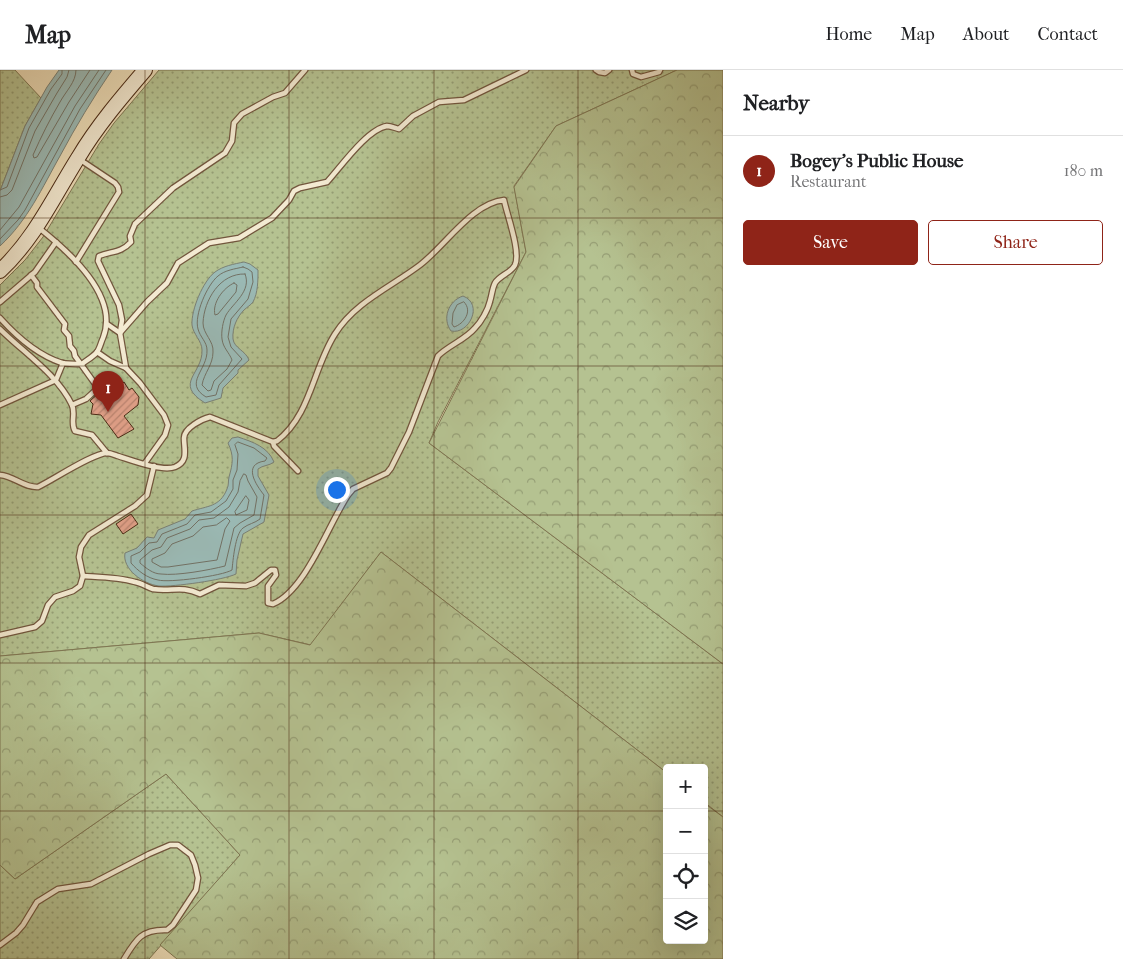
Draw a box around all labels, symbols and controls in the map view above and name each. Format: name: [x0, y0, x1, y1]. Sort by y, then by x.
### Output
text: Map: [25, 21, 71, 49]
text: Home: [825, 24, 872, 45]
text: Map: [900, 24, 935, 45]
text: About: [963, 24, 1009, 45]
text: Contact: [1037, 24, 1098, 45]
text: Nearby: [743, 91, 809, 115]
text: Bogey's Public House: [790, 150, 963, 172]
text: 1: [756, 161, 762, 180]
text: 180 m: [1064, 161, 1103, 180]
text: Restaurant: [790, 172, 866, 191]
button: Save: [743, 220, 918, 265]
button: Share: [928, 220, 1103, 265]
pin: 1: [92, 371, 124, 412]
your location: [324, 477, 350, 503]
map controls: [663, 764, 708, 944]
button: +: [663, 764, 708, 809]
button: −: [663, 809, 708, 854]
button: locate: [663, 854, 708, 899]
button: layers: [663, 899, 708, 944]

